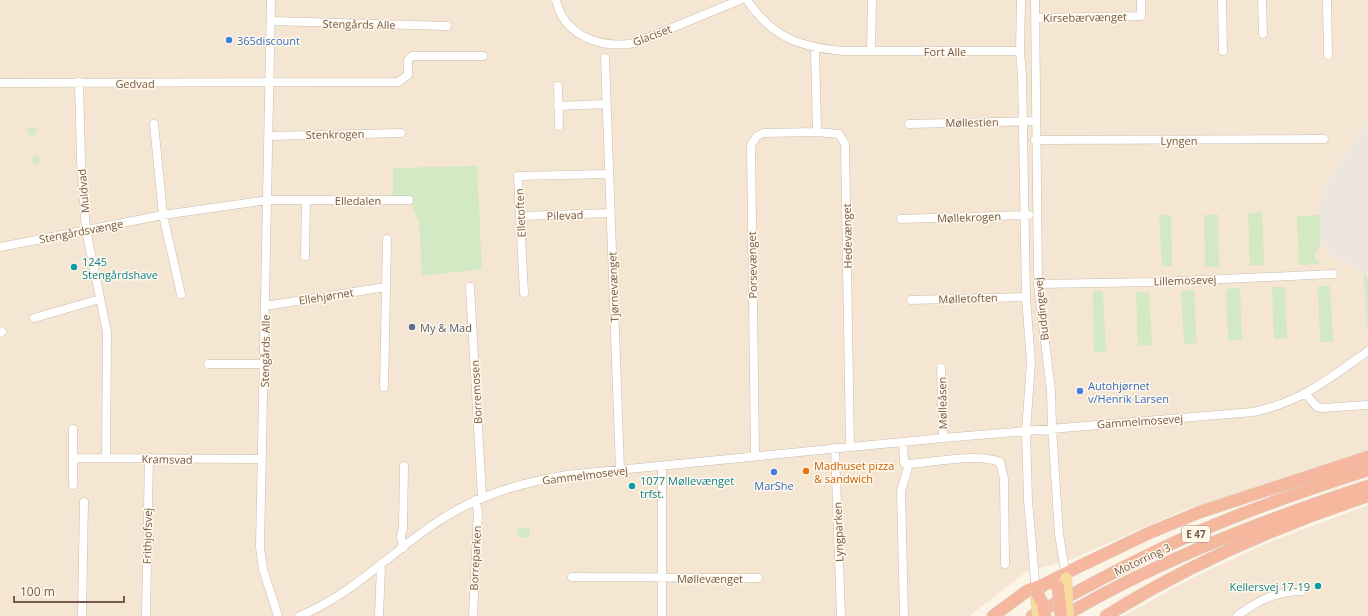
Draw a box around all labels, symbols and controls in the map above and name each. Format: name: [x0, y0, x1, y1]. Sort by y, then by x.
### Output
street label: Kirsebærvænget: [1043, 9, 1127, 25]
street label: Stengårds Alle: [322, 16, 396, 32]
street label: Glaciset: [631, 21, 674, 49]
place label: 365discount: [237, 33, 300, 48]
marker: 365discount: [224, 35, 234, 45]
street label: Fort Alle: [924, 44, 966, 59]
street label: Gedvad: [115, 76, 155, 91]
street label: Møllestien: [945, 114, 999, 130]
street label: Stenkrogen: [306, 126, 364, 142]
street label: Lyngen: [1161, 133, 1197, 148]
street label: Muldvad: [74, 168, 92, 214]
street label: Elletoften: [511, 188, 529, 238]
street label: Elledalen: [335, 193, 381, 208]
street label: Hedevænget: [839, 203, 855, 269]
street label: Pilevad: [546, 207, 584, 223]
street label: Møllekrogen: [937, 208, 1001, 226]
street label: Stengårdsvænge: [38, 215, 124, 247]
street label: Porsevænget: [744, 231, 760, 299]
street label: Tjørnevænget: [604, 251, 622, 323]
place label: 1245 Stengårdshave: [82, 254, 158, 282]
marker: 1245 Stengårdshave: [69, 262, 79, 272]
street label: Lillemosevej: [1153, 271, 1217, 289]
street label: Buddingevej: [1030, 277, 1052, 341]
street label: Ellehjørnet: [298, 284, 355, 308]
street label: Mølletoften: [938, 289, 998, 307]
street label: Stengårds Alle: [257, 314, 273, 388]
place label: My & Mad: [420, 320, 472, 335]
marker: My & Mad: [407, 322, 417, 332]
street label: Borremosen: [467, 360, 485, 424]
street label: Mølleåsen: [934, 377, 950, 429]
place label: Autohjørnet v/Henrik Larsen: [1088, 378, 1169, 406]
marker: Autohjørnet v/Henrik Larsen: [1075, 386, 1085, 396]
street label: Gammelmosevej: [1097, 411, 1183, 431]
street label: Kramsvad: [141, 451, 193, 467]
place label: Madhuset pizza & sandwich: [814, 458, 894, 486]
street label: Gammelmosevej: [541, 462, 629, 488]
marker: Madhuset pizza & sandwich: [801, 466, 811, 476]
marker: MarShe: [769, 467, 779, 477]
place label: 1077 Møllevænget trfst.: [640, 473, 734, 501]
place label: MarShe: [754, 478, 794, 493]
marker: 1077 Møllevænget trfst.: [627, 481, 637, 491]
street label: Lyngparken: [829, 502, 847, 562]
street label: Frithjofsvej: [139, 508, 155, 564]
street label: Borreparken: [466, 525, 484, 591]
road number: E 47: [1182, 526, 1210, 542]
street label: Motorring 3: [1111, 539, 1173, 579]
street label: Møllevænget: [677, 571, 743, 586]
scale bar: [14, 578, 124, 604]
place label: Kellersvej 17-19: [1230, 579, 1310, 594]
marker: Kellersvej 17-19: [1313, 581, 1323, 591]
text: 100 m: [20, 583, 55, 600]

